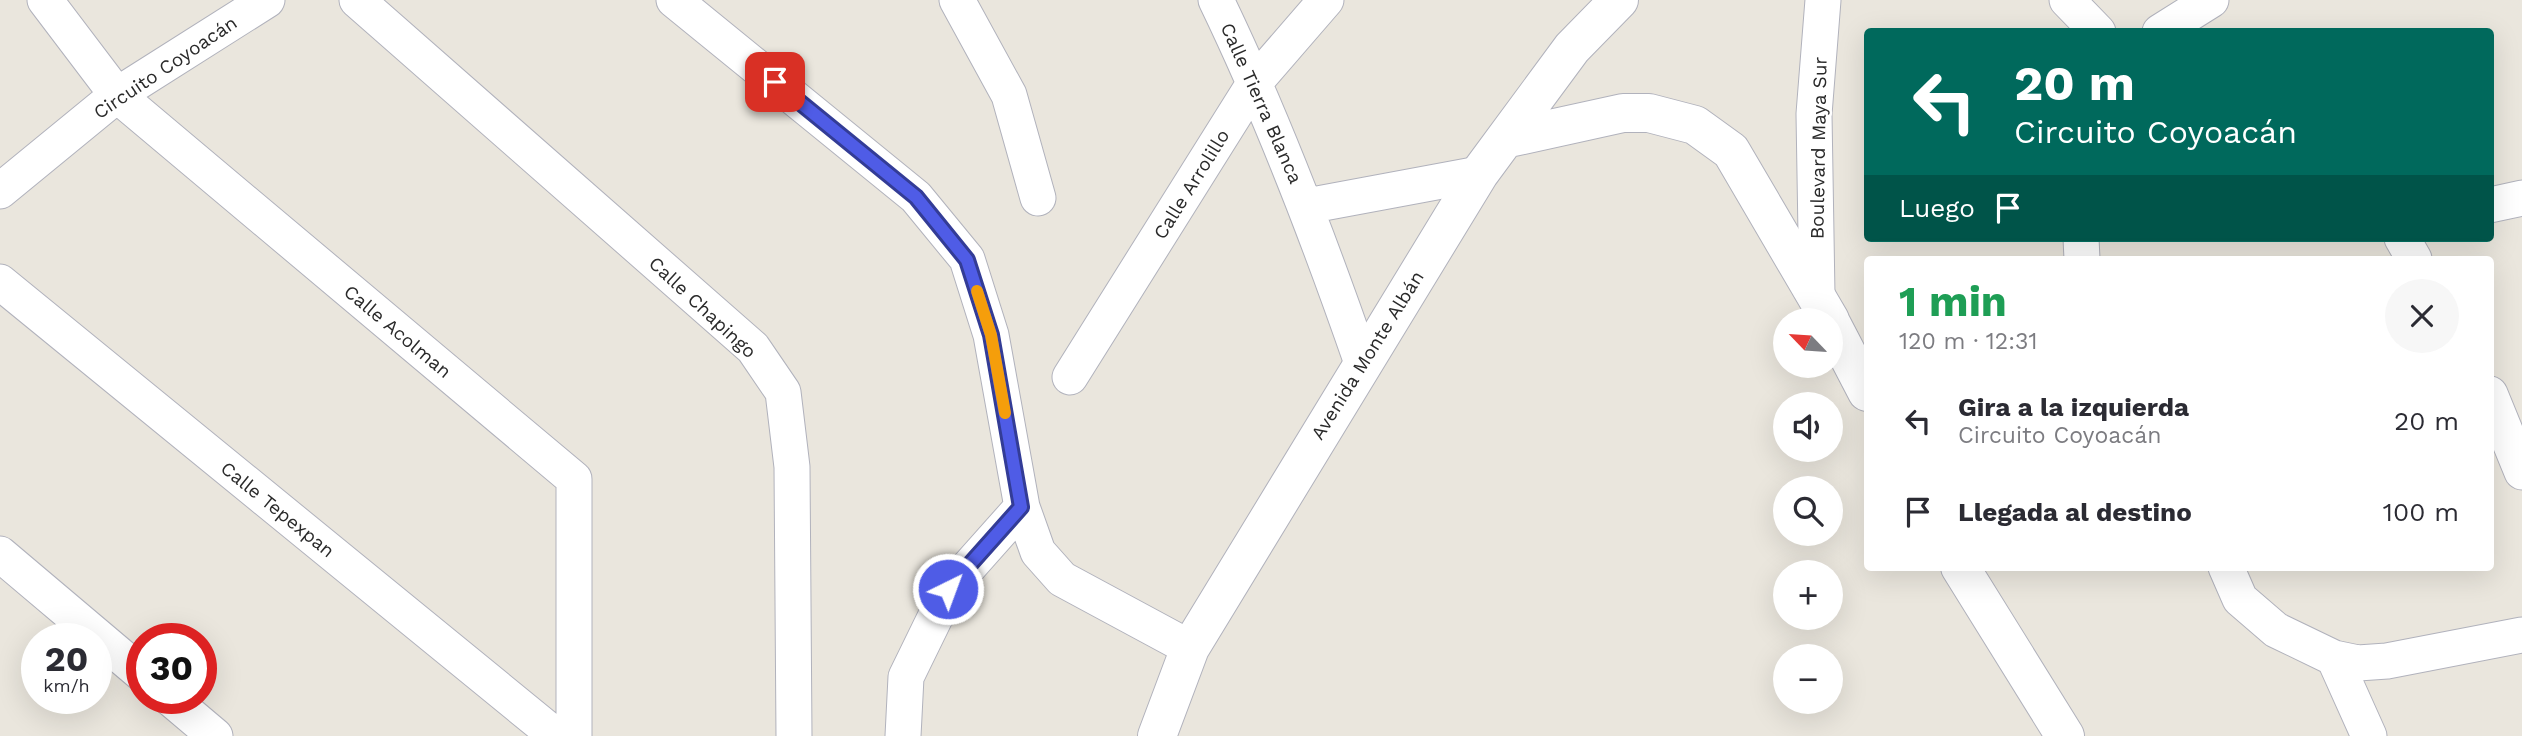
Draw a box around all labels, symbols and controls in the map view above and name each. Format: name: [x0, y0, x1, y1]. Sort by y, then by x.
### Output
street label: Circuito Coyoacán: [89, 11, 241, 124]
street label: Calle Tierra Blanca: [1216, 19, 1307, 187]
pin: [745, 52, 805, 112]
text: 20 m: [2014, 54, 2135, 112]
street label: Boulevard Maya Sur: [1805, 56, 1832, 239]
icon: left: [1899, 56, 1990, 147]
icon: arrive: [756, 63, 794, 101]
text: Circuito Coyoacán: [2014, 113, 2297, 151]
street label: Calle Arrolillo: [1149, 125, 1234, 243]
icon: arrive: [1989, 189, 2027, 227]
text: Luego: [1899, 193, 1975, 223]
street label: Calle Chapingo: [644, 252, 761, 363]
street label: Avenida Monte Albán: [1306, 267, 1429, 444]
text: 1 min: [1899, 277, 2007, 326]
button: close: [2385, 279, 2459, 353]
street label: Calle Acolman: [339, 280, 456, 383]
north arrow: [1773, 308, 1843, 378]
map controls: [1773, 308, 1843, 714]
text: 120 m · 12:31: [1899, 328, 2037, 355]
button: sound: [1773, 392, 1843, 462]
text: Gira a la izquierda: [1958, 392, 2189, 422]
icon: left: [1899, 402, 1937, 440]
text: 20 m: [2394, 406, 2459, 436]
text: Circuito Coyoacán: [1958, 422, 2161, 449]
street label: Calle Tepexpan: [216, 456, 339, 562]
button: search: [1773, 476, 1843, 546]
icon: arrive: [1899, 493, 1937, 531]
text: Llegada al destino: [1958, 497, 2192, 527]
text: 100 m: [2383, 497, 2459, 527]
position arrow: [911, 552, 985, 626]
button: +: [1773, 560, 1843, 630]
speed limit sign: 30: [126, 623, 217, 714]
text: 20: [45, 638, 88, 680]
button: −: [1773, 644, 1843, 714]
text: km/h: [43, 675, 90, 696]

